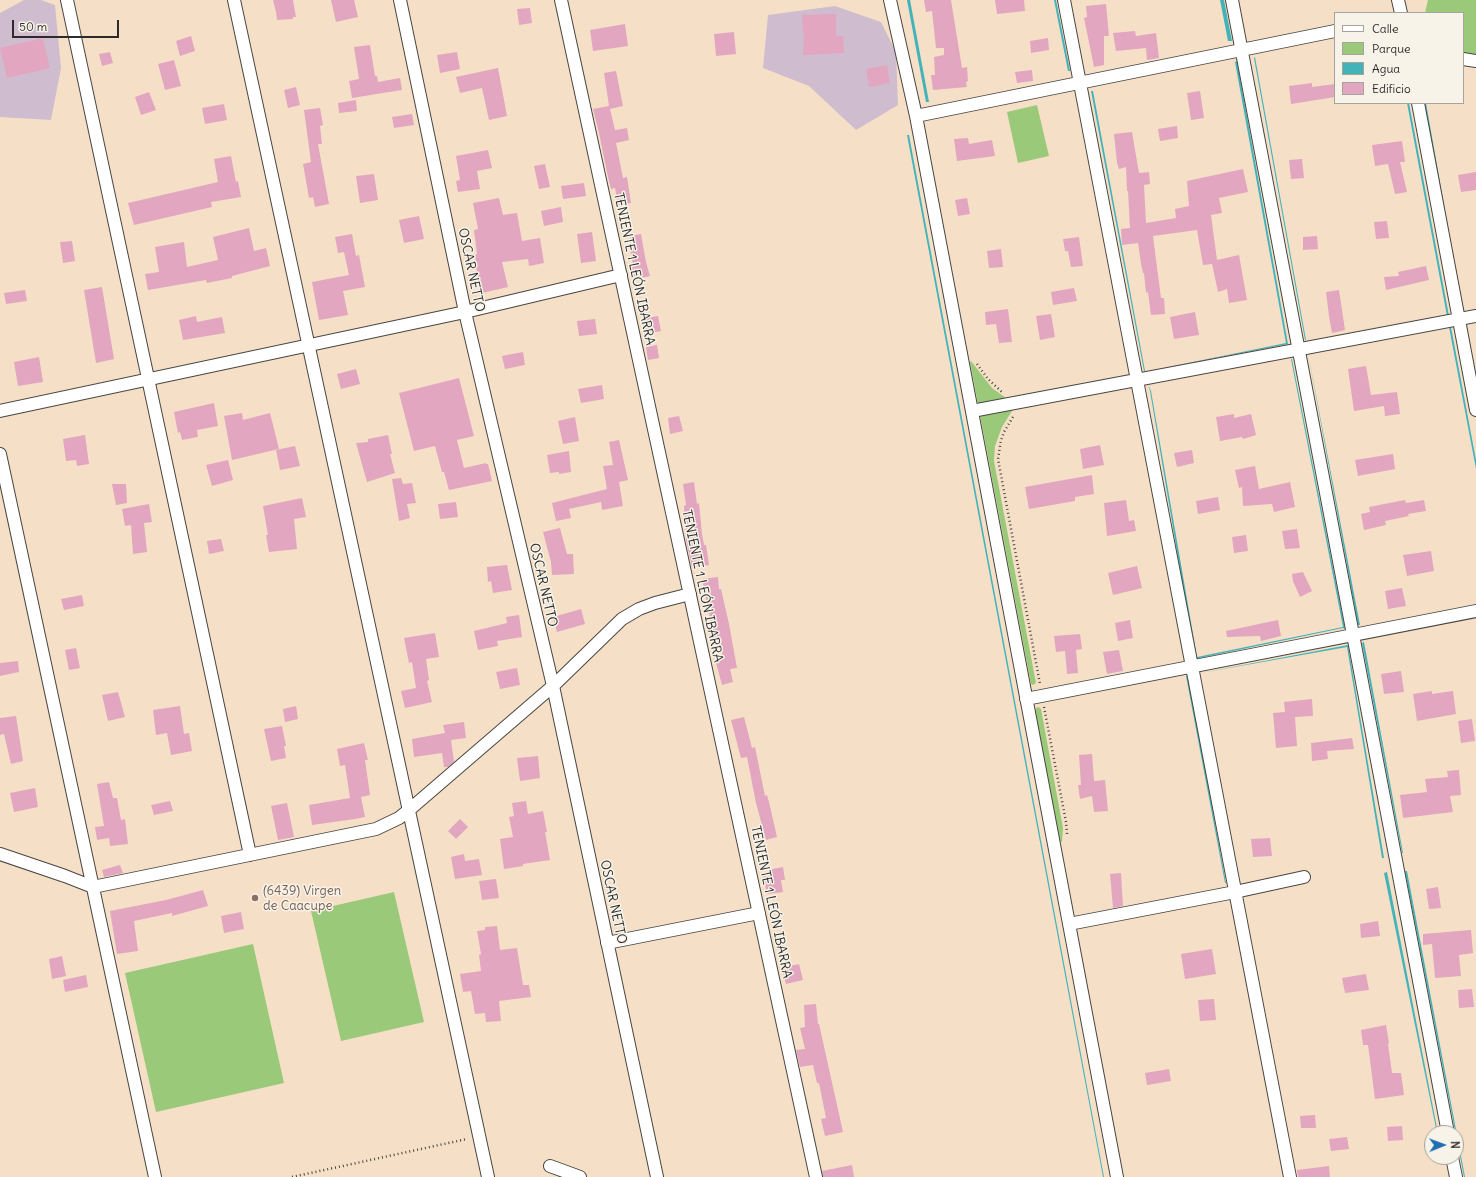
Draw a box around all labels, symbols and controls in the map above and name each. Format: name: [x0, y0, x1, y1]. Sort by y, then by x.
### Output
scale bar: [14, 12, 121, 38]
legend: [1334, 12, 1464, 104]
text: 50 m: [19, 19, 47, 34]
text: Calle: [1372, 21, 1399, 36]
text: Parque: [1372, 41, 1411, 56]
text: Agua: [1372, 61, 1400, 76]
text: Edificio: [1372, 81, 1411, 96]
street label: TENIENTE 1 LEÓN IBARRA: [610, 191, 658, 347]
street label: OSCAR NETTO: [454, 227, 488, 313]
street label: TENIENTE 1 LEÓN IBARRA: [678, 508, 726, 664]
street label: OSCAR NETTO: [526, 542, 560, 628]
street label: TENIENTE 1 LEÓN IBARRA: [747, 824, 795, 980]
street label: OSCAR NETTO: [596, 859, 630, 945]
place label: (6439) Virgen de Caacupe: [263, 883, 341, 914]
marker: (6439) Virgen de Caacupe: [250, 893, 260, 903]
north arrow: [1424, 1125, 1464, 1165]
text: N: [1448, 1141, 1462, 1149]

